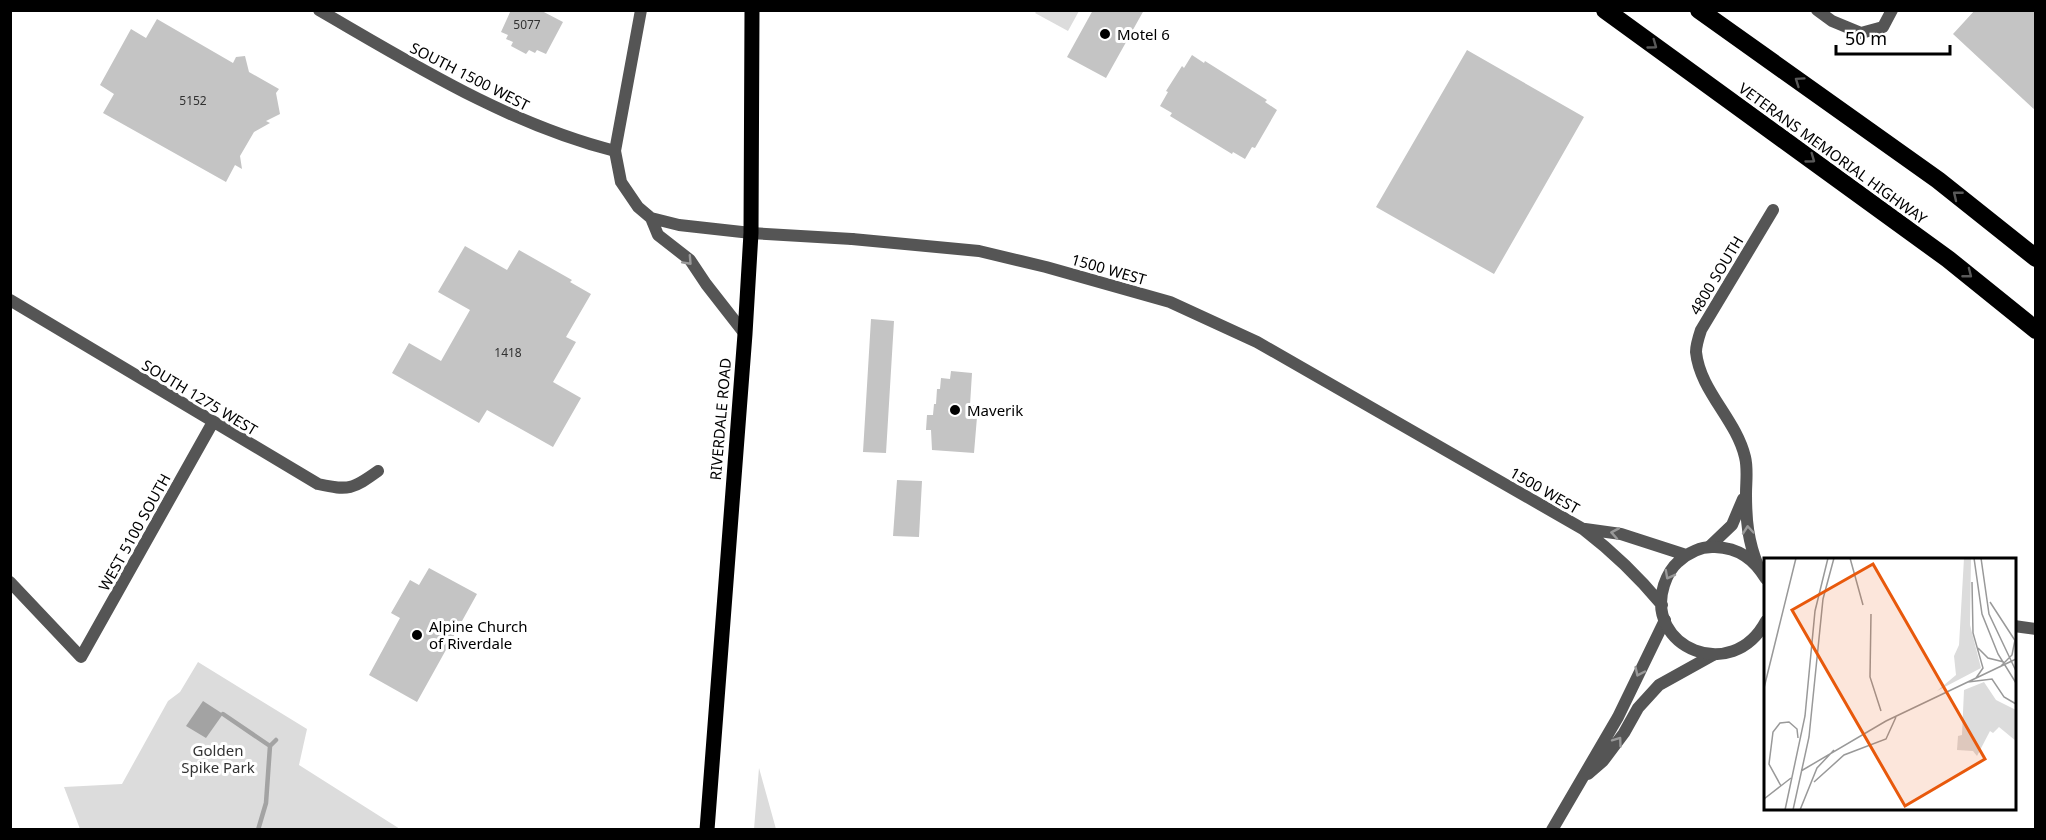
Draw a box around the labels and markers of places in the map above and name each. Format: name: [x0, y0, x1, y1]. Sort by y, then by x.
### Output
place label: Motel 6: [1117, 24, 1170, 44]
marker: Motel 6: [1098, 27, 1112, 41]
place label: Maverik: [967, 400, 1023, 420]
marker: Maverik: [948, 403, 962, 417]
place label: Alpine Church of Riverdale: [429, 616, 528, 653]
marker: Alpine Church of Riverdale: [410, 628, 424, 642]

